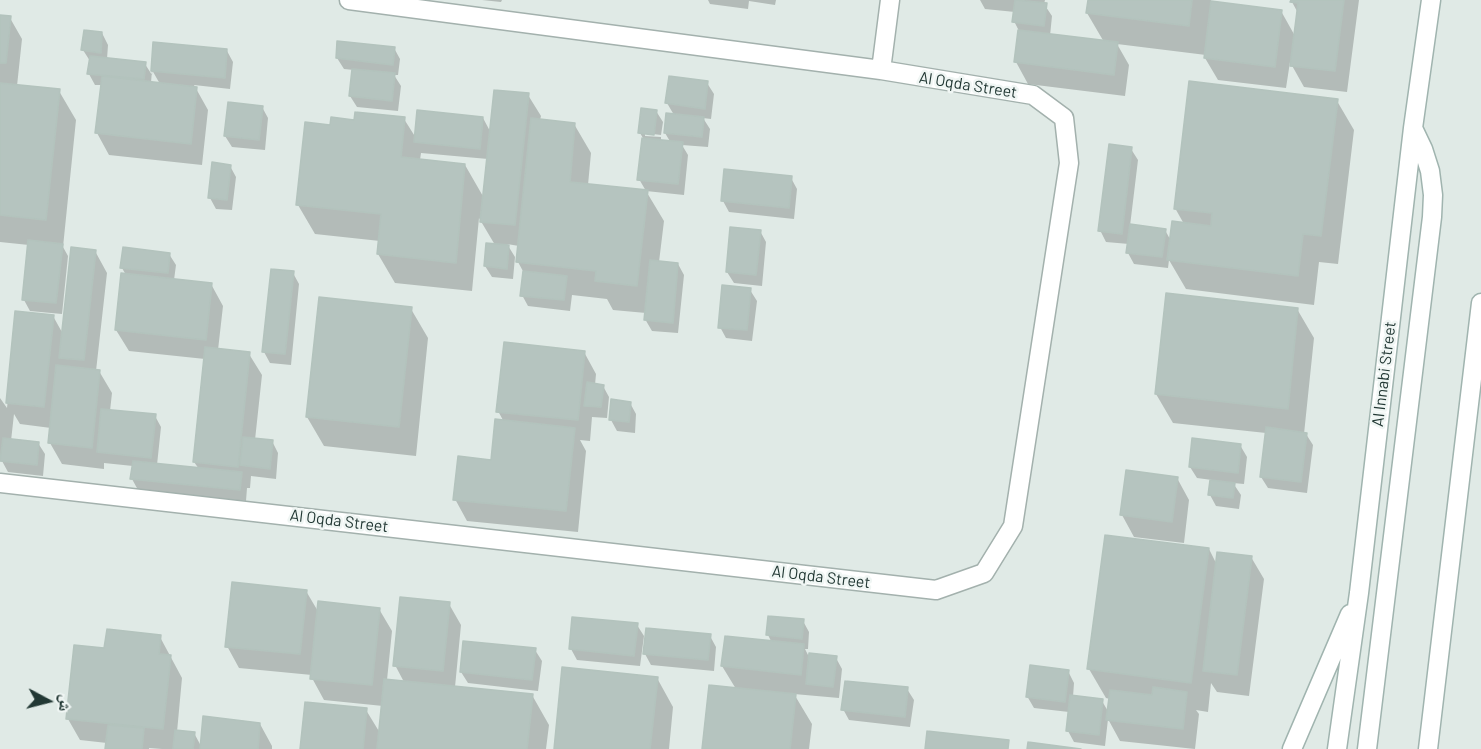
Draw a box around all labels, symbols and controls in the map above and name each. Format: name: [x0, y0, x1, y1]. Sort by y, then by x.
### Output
street label: Al Oqda Street: [918, 68, 1018, 102]
street label: Al Innabi Street: [1368, 320, 1400, 428]
street label: Al Oqda Street: [289, 505, 389, 537]
street label: Al Oqda Street: [771, 561, 871, 593]
north arrow: [18, 671, 78, 731]
text: ش: [56, 694, 77, 713]

